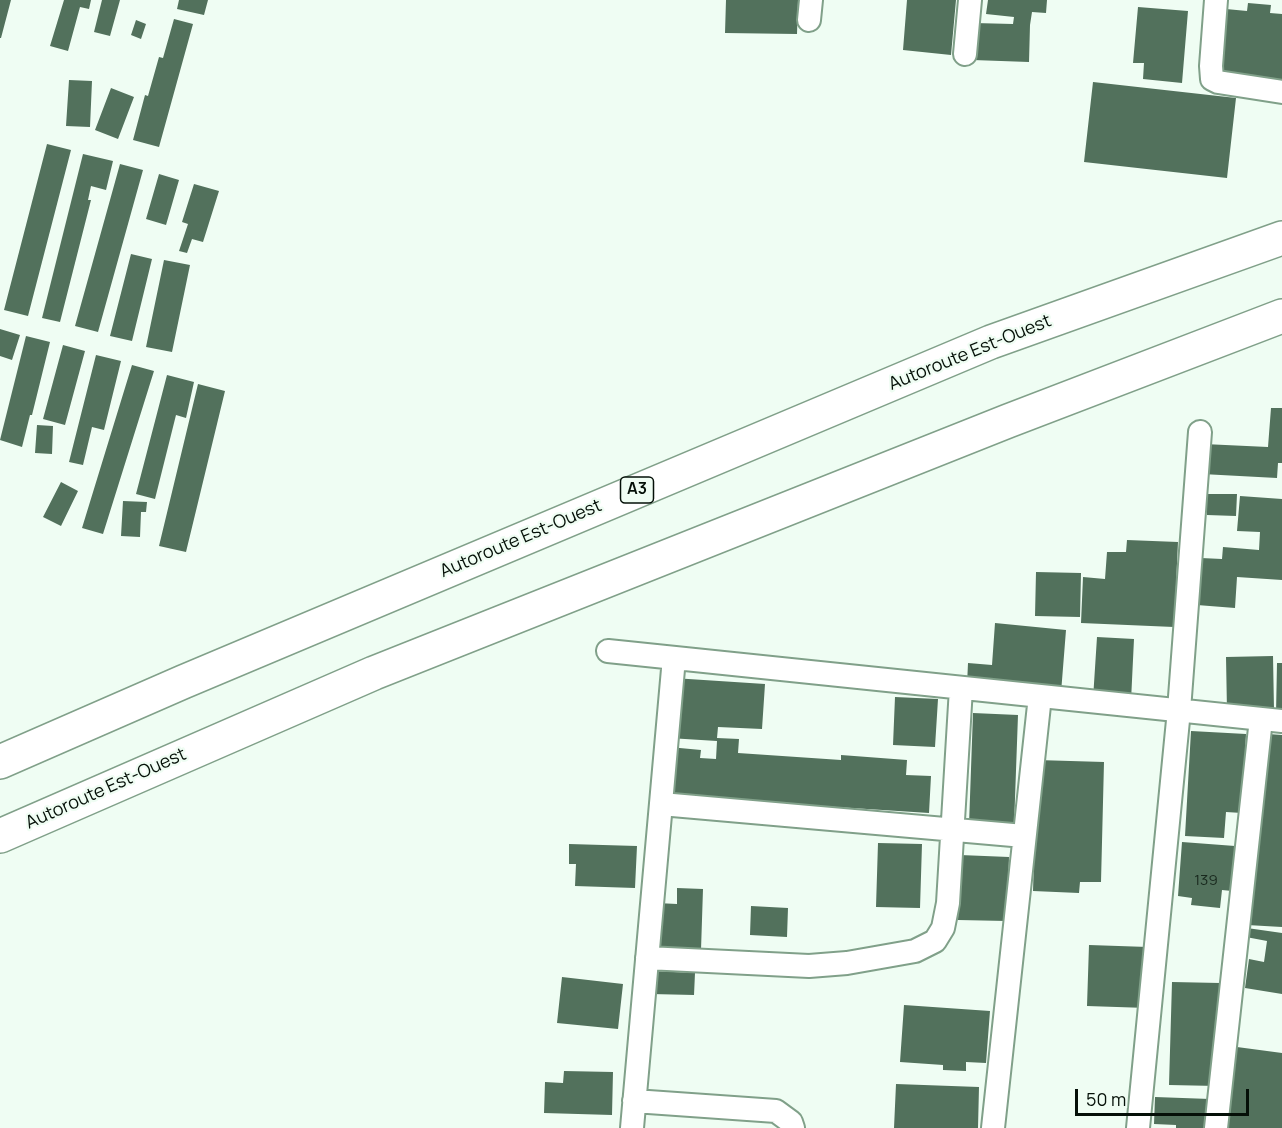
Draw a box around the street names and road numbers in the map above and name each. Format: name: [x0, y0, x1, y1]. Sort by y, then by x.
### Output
street label: Autoroute Est-Ouest: [885, 310, 1055, 396]
road number: A3: [620, 477, 654, 503]
street label: Autoroute Est-Ouest: [437, 495, 605, 583]
street label: Autoroute Est-Ouest: [22, 744, 190, 834]

